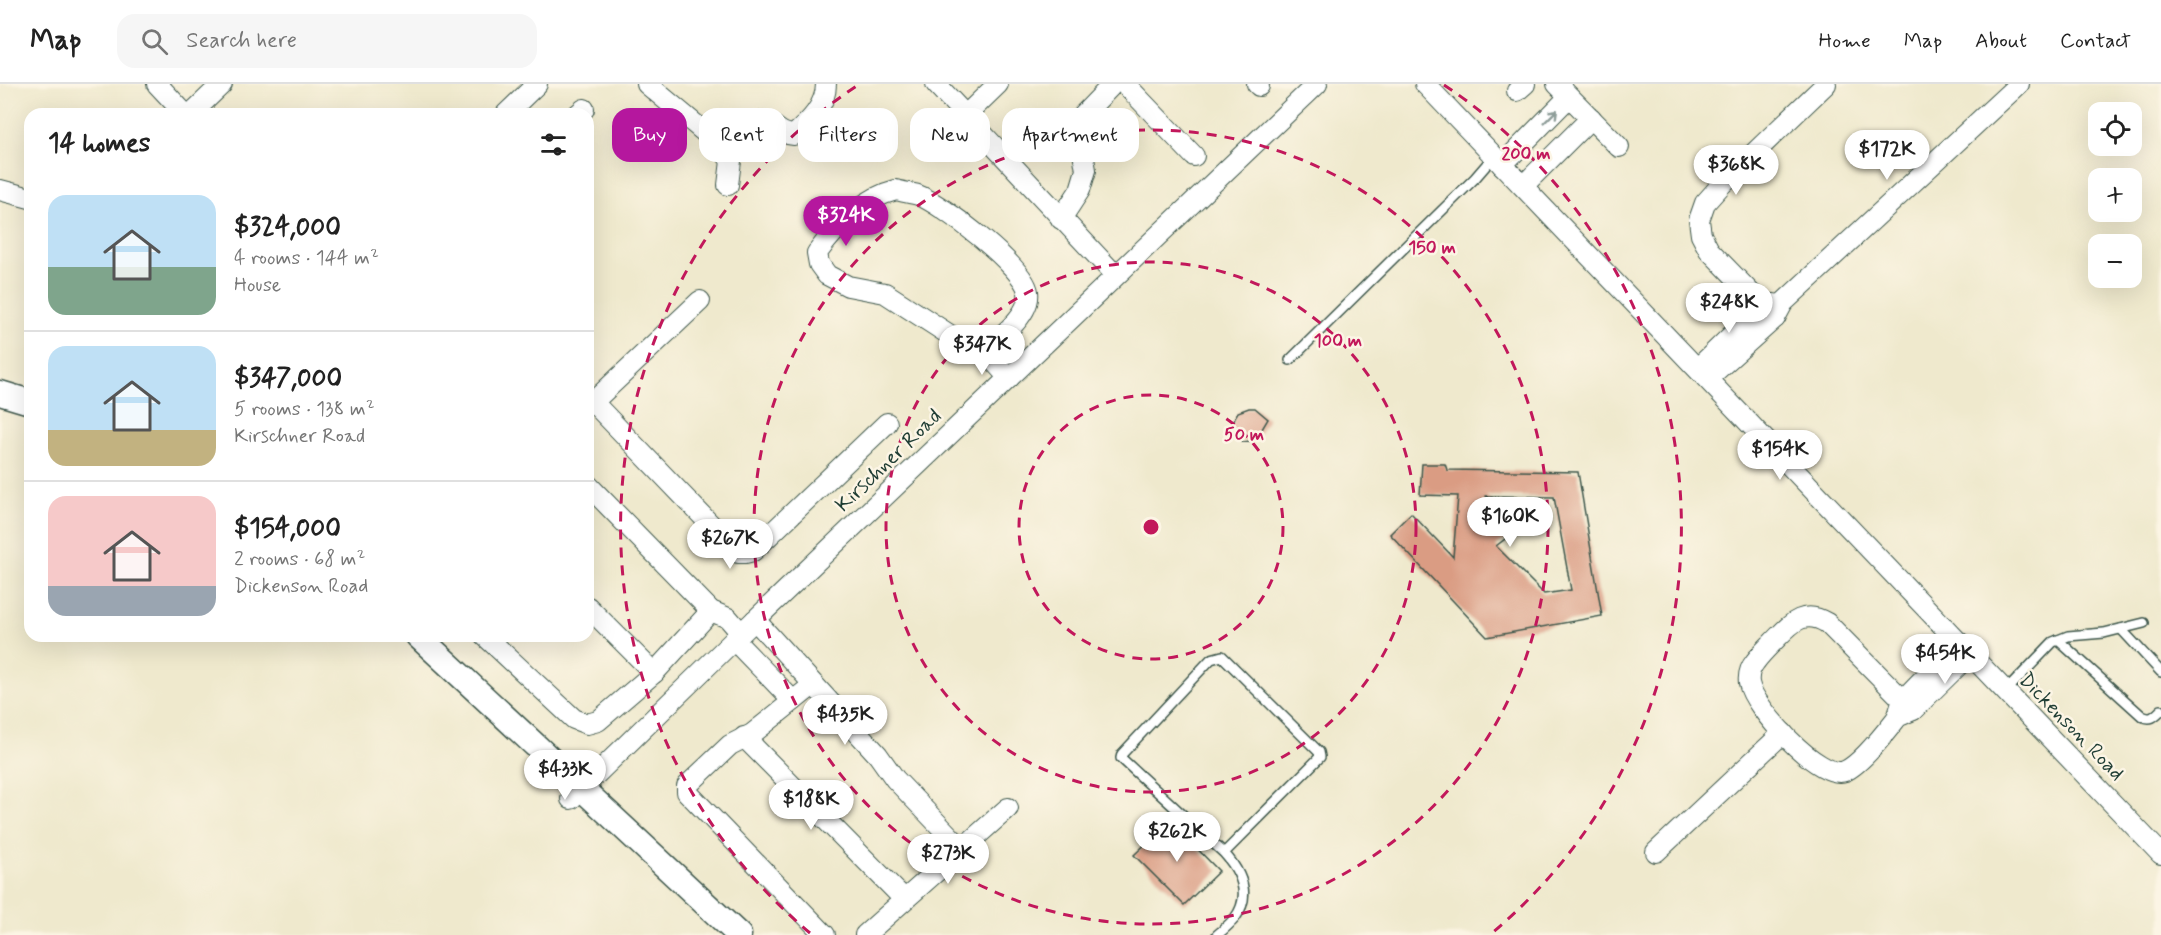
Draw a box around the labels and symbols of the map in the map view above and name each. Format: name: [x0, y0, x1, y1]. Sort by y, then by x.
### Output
one-way arrow: [1543, 109, 1558, 123]
pin: $172K: [1845, 130, 1929, 181]
text: 200 m: [1501, 142, 1551, 166]
pin: $368K: [1694, 145, 1778, 196]
pin: $324K: [804, 196, 888, 247]
text: 150 m: [1408, 236, 1456, 260]
pin: $248K: [1687, 283, 1771, 334]
pin: $347K: [940, 325, 1024, 376]
text: 100 m: [1314, 329, 1362, 353]
street label: Kirschner Road: [829, 403, 948, 519]
text: 50 m: [1224, 423, 1264, 447]
pin: $154K: [1738, 430, 1822, 481]
pin: $160K: [1468, 497, 1552, 548]
centre of rings: [1141, 517, 1161, 537]
pin: $267K: [688, 519, 772, 570]
pin: $454K: [1903, 634, 1987, 685]
street label: Dickenson Road: [2012, 666, 2130, 787]
pin: $435K: [803, 695, 887, 746]
pin: $433K: [523, 750, 607, 801]
pin: $188K: [769, 780, 853, 831]
pin: $262K: [1135, 812, 1219, 863]
pin: $273K: [906, 834, 990, 885]

